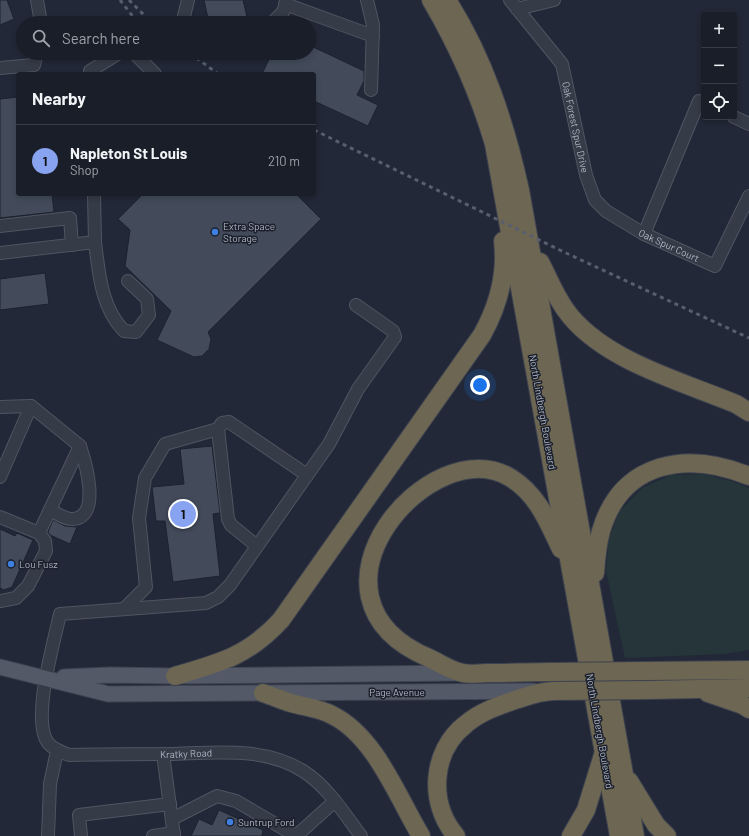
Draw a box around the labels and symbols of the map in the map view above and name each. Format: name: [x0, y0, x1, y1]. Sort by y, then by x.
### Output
street label: Oak Forest Spur Drive: [560, 80, 591, 174]
place label: Extra Space Storage: [223, 220, 275, 244]
street label: Oak Spur Court: [637, 226, 701, 264]
marker: Extra Space Storage: [210, 227, 220, 237]
street label: North Lindbergh Boulevard: [527, 354, 559, 470]
your location: [470, 375, 490, 395]
pin: 1: [170, 499, 196, 529]
place label: Lou Fusz: [19, 558, 58, 570]
marker: Lou Fusz: [6, 559, 16, 569]
street label: North Lindbergh Boulevard: [584, 673, 616, 789]
street label: Page Avenue: [369, 686, 425, 698]
street label: Kratky Road: [160, 746, 212, 760]
place label: Suntrup Ford: [238, 816, 295, 828]
marker: Suntrup Ford: [225, 817, 235, 827]

